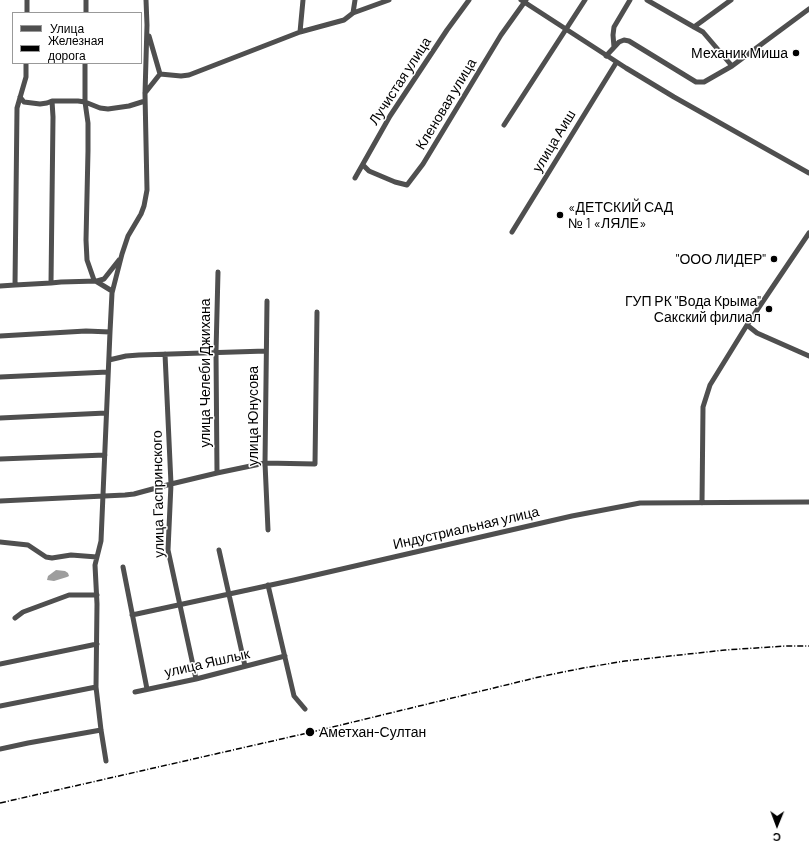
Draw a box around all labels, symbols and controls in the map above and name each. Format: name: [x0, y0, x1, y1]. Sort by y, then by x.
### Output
legend: [12, 12, 142, 64]
text: Улица: [50, 21, 84, 35]
text: Железная дорога: [48, 33, 104, 62]
street label: Лучистая улица: [365, 34, 435, 128]
place label: Механик Миша: [691, 45, 788, 61]
marker: Механик Миша: [791, 48, 801, 58]
street label: Кленовая улица: [412, 55, 480, 153]
street label: улица Аиш: [529, 107, 579, 175]
place label: «ДЕТСКИЙ САД № 1 «ЛЯЛЕ»: [568, 199, 673, 232]
marker: «ДЕТСКИЙ САД № 1 «ЛЯЛЕ»: [555, 210, 565, 220]
place label: "ООО ЛИДЕР": [676, 251, 766, 267]
marker: "ООО ЛИДЕР": [769, 254, 779, 264]
place label: ГУП РК "Вода Крыма" Сакский филиал: [625, 293, 761, 326]
street label: улица Челеби Джихана: [197, 298, 213, 448]
marker: ГУП РК "Вода Крыма" Сакский филиал: [764, 304, 774, 314]
street label: улица Юнусова: [245, 366, 261, 466]
street label: улица Гаспринского: [148, 430, 168, 558]
street label: Индустриальная улица: [391, 503, 541, 553]
street label: улица Яшлык: [163, 645, 251, 681]
place label: Аметхан-Султан: [319, 724, 426, 740]
marker: Аметхан-Султан: [304, 726, 316, 738]
north arrow: [757, 805, 797, 845]
text: С: [773, 831, 781, 844]

